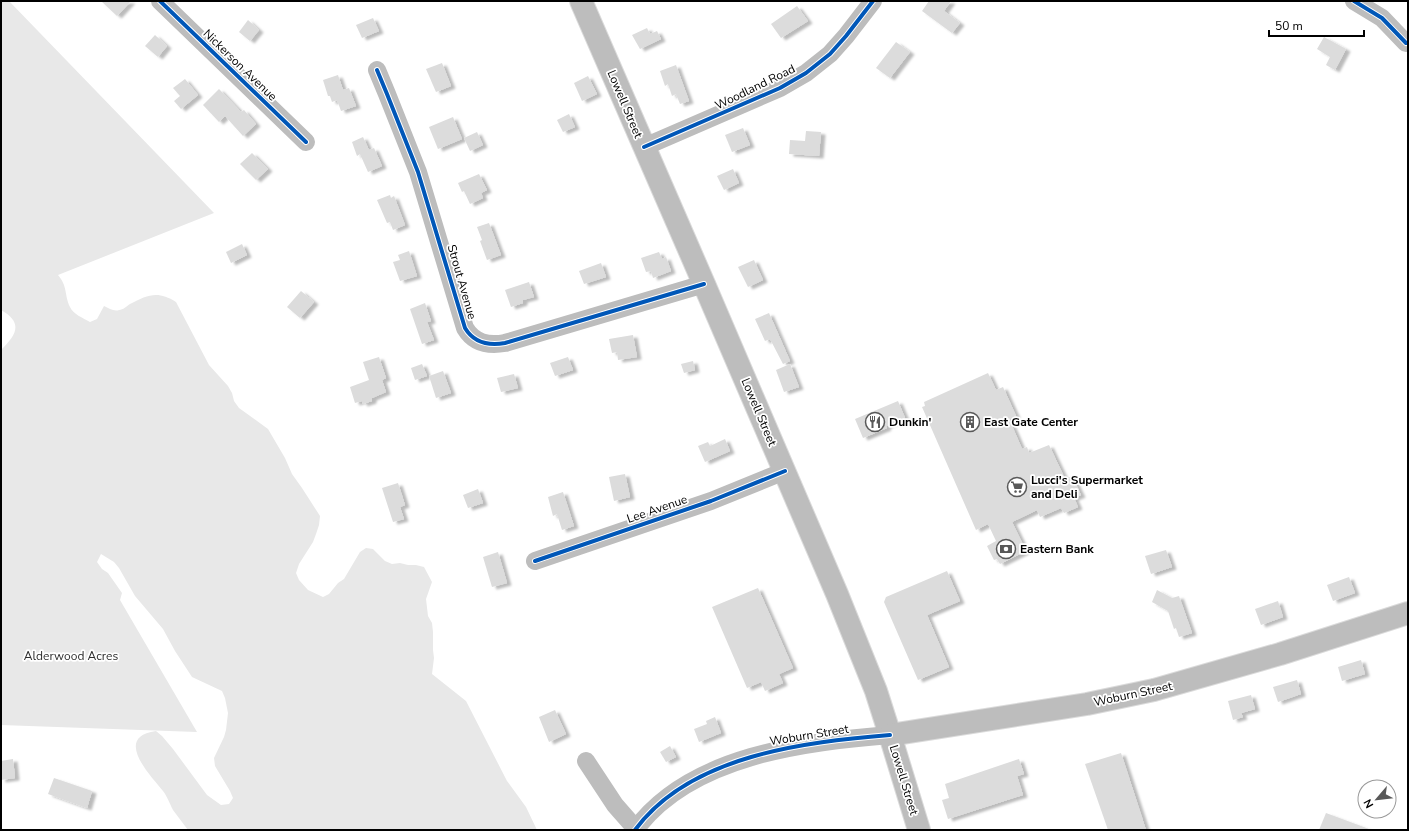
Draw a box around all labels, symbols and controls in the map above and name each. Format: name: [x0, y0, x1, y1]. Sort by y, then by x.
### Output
scale bar: [1269, 12, 1364, 38]
text: 50 m: [1275, 18, 1303, 34]
street label: Nickerson Avenue: [200, 26, 280, 104]
street label: Woodland Road: [712, 61, 798, 113]
street label: Lowell Street: [603, 68, 647, 141]
street label: Strout Avenue: [444, 243, 480, 321]
street label: Lowell Street: [737, 376, 781, 449]
restaurant icon: Dunkin': [864, 411, 886, 433]
building icon: East Gate Center: [959, 411, 981, 433]
place label: Dunkin': [889, 414, 932, 430]
place label: East Gate Center: [984, 414, 1078, 430]
place label: Lucci's Supermarket and Deli: [1031, 472, 1143, 502]
supermarket icon: Lucci's Supermarket and Deli: [1006, 476, 1028, 498]
street label: Lee Avenue: [625, 491, 689, 527]
bank icon: Eastern Bank: [995, 538, 1017, 560]
place label: Eastern Bank: [1020, 541, 1094, 557]
park label: Alderwood Acres: [24, 648, 118, 664]
street label: Woburn Street: [1092, 678, 1174, 710]
street label: Woburn Street: [768, 721, 850, 749]
street label: Lowell Street: [886, 743, 922, 818]
north arrow: [1357, 779, 1397, 819]
text: N: [1360, 796, 1377, 811]

